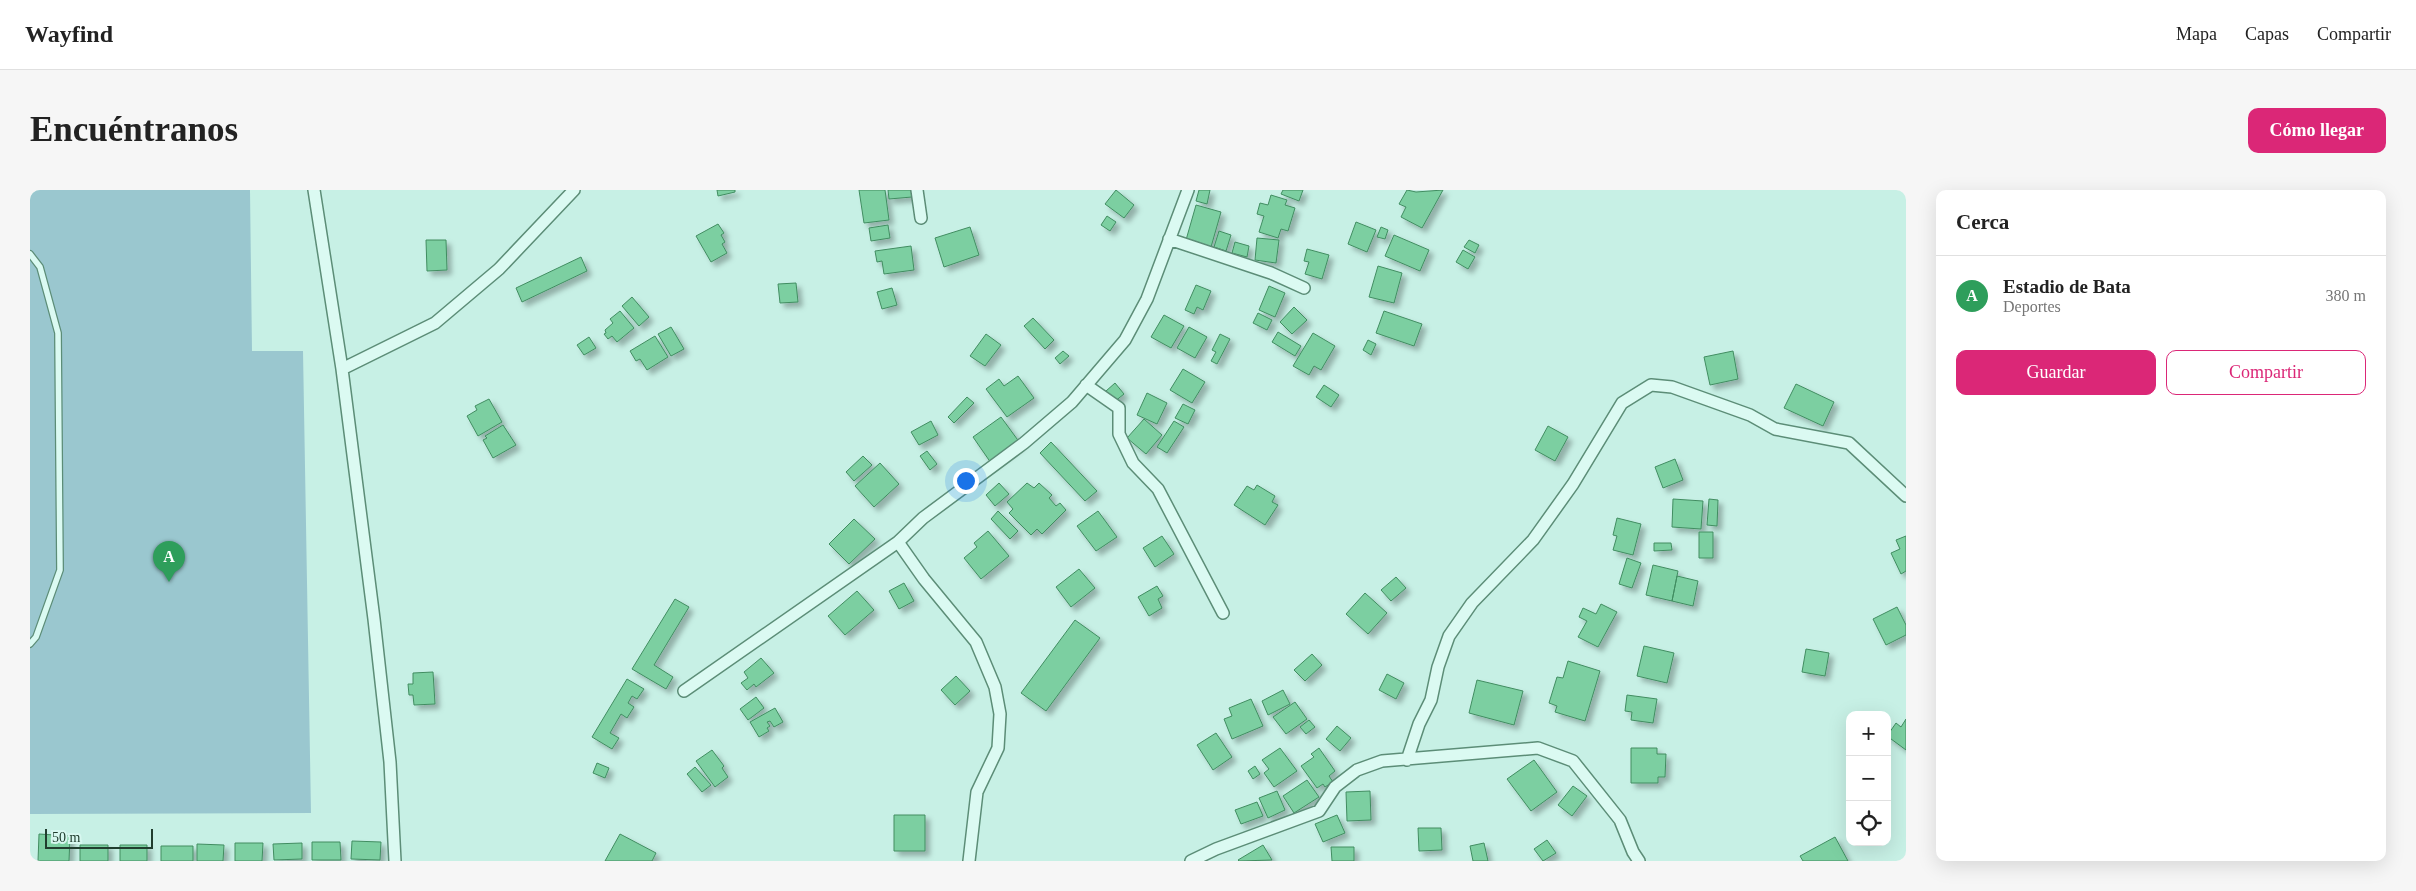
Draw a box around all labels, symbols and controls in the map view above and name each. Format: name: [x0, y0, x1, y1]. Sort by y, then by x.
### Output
text: Wayfind: [25, 21, 113, 47]
text: Mapa: [2176, 24, 2217, 44]
text: Capas: [2245, 24, 2289, 44]
text: Compartir: [2317, 24, 2391, 44]
button: Cómo llegar: [2248, 108, 2386, 153]
text: Encuéntranos: [30, 110, 238, 149]
text: Cerca: [1956, 210, 2009, 234]
text: Estadio de Bata: [2003, 276, 2131, 297]
text: A: [1966, 287, 1978, 304]
text: 380 m: [2326, 287, 2366, 304]
text: Deportes: [2003, 298, 2061, 315]
button: Guardar: [1956, 350, 2156, 395]
button: Compartir: [2166, 350, 2366, 395]
your location: [953, 468, 979, 494]
pin: A: [153, 541, 185, 582]
map controls: [1846, 711, 1891, 846]
button: +: [1846, 711, 1891, 756]
button: −: [1846, 756, 1891, 801]
button: locate: [1846, 801, 1891, 846]
scale bar: [45, 826, 152, 849]
text: 50 m: [52, 830, 80, 845]

